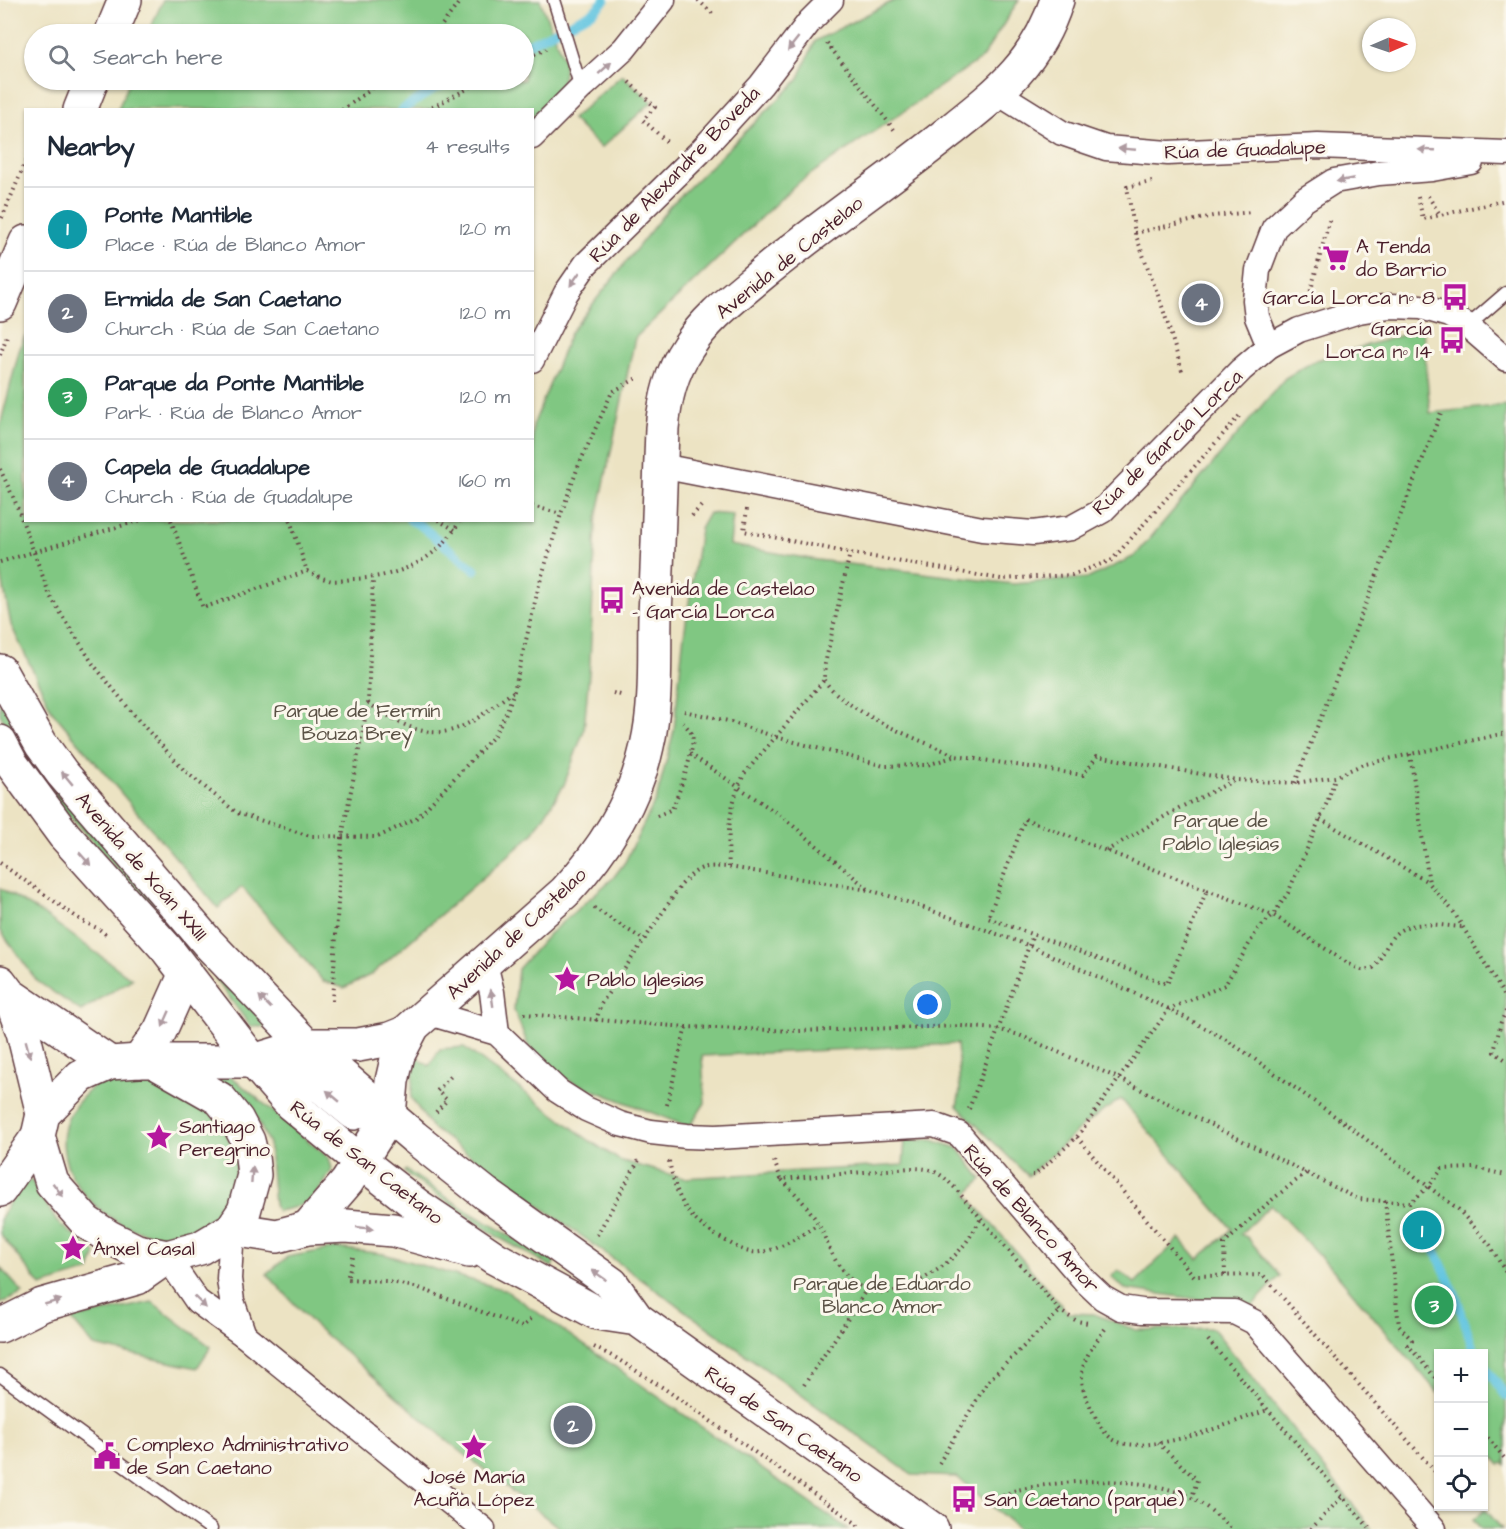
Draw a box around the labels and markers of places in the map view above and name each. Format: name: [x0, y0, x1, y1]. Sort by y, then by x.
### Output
place label: A Tenda do Barrio: [1356, 233, 1446, 284]
supermarket icon: A Tenda do Barrio: [1321, 243, 1351, 273]
pin: 4: [1182, 280, 1220, 326]
bus stop icon: García Lorca nº 8: [1440, 282, 1470, 312]
place label: García Lorca nº 8: [1263, 284, 1435, 312]
place label: García Lorca nº 14: [1325, 315, 1432, 366]
bus stop icon: García Lorca nº 14: [1437, 325, 1467, 355]
place label: Avenida de Castelao - García Lorca: [632, 575, 814, 626]
bus stop icon: Avenida de Castelao - García Lorca: [597, 585, 627, 615]
place icon: Pablo Iglesias: [552, 964, 582, 994]
place label: Pablo Iglesias: [587, 966, 704, 995]
place label: Santiago Peregrino: [179, 1113, 270, 1165]
place icon: Santiago Peregrino: [144, 1122, 174, 1152]
pin: 1: [1402, 1208, 1442, 1252]
place icon: Ánxel Casal: [58, 1233, 88, 1263]
place label: Ánxel Casal: [93, 1235, 195, 1263]
pin: 3: [1414, 1282, 1454, 1328]
pin: 2: [554, 1402, 592, 1448]
place label: Complexo Administrativo de San Caetano: [127, 1431, 349, 1482]
place icon: José María Acuña López: [459, 1432, 489, 1462]
public building icon: Complexo Administrativo de San Caetano: [92, 1441, 122, 1471]
place label: José María Acuña López: [414, 1463, 534, 1514]
bus stop icon: San Caetano (parque): [949, 1484, 979, 1514]
place label: San Caetano (parque): [984, 1486, 1184, 1514]

